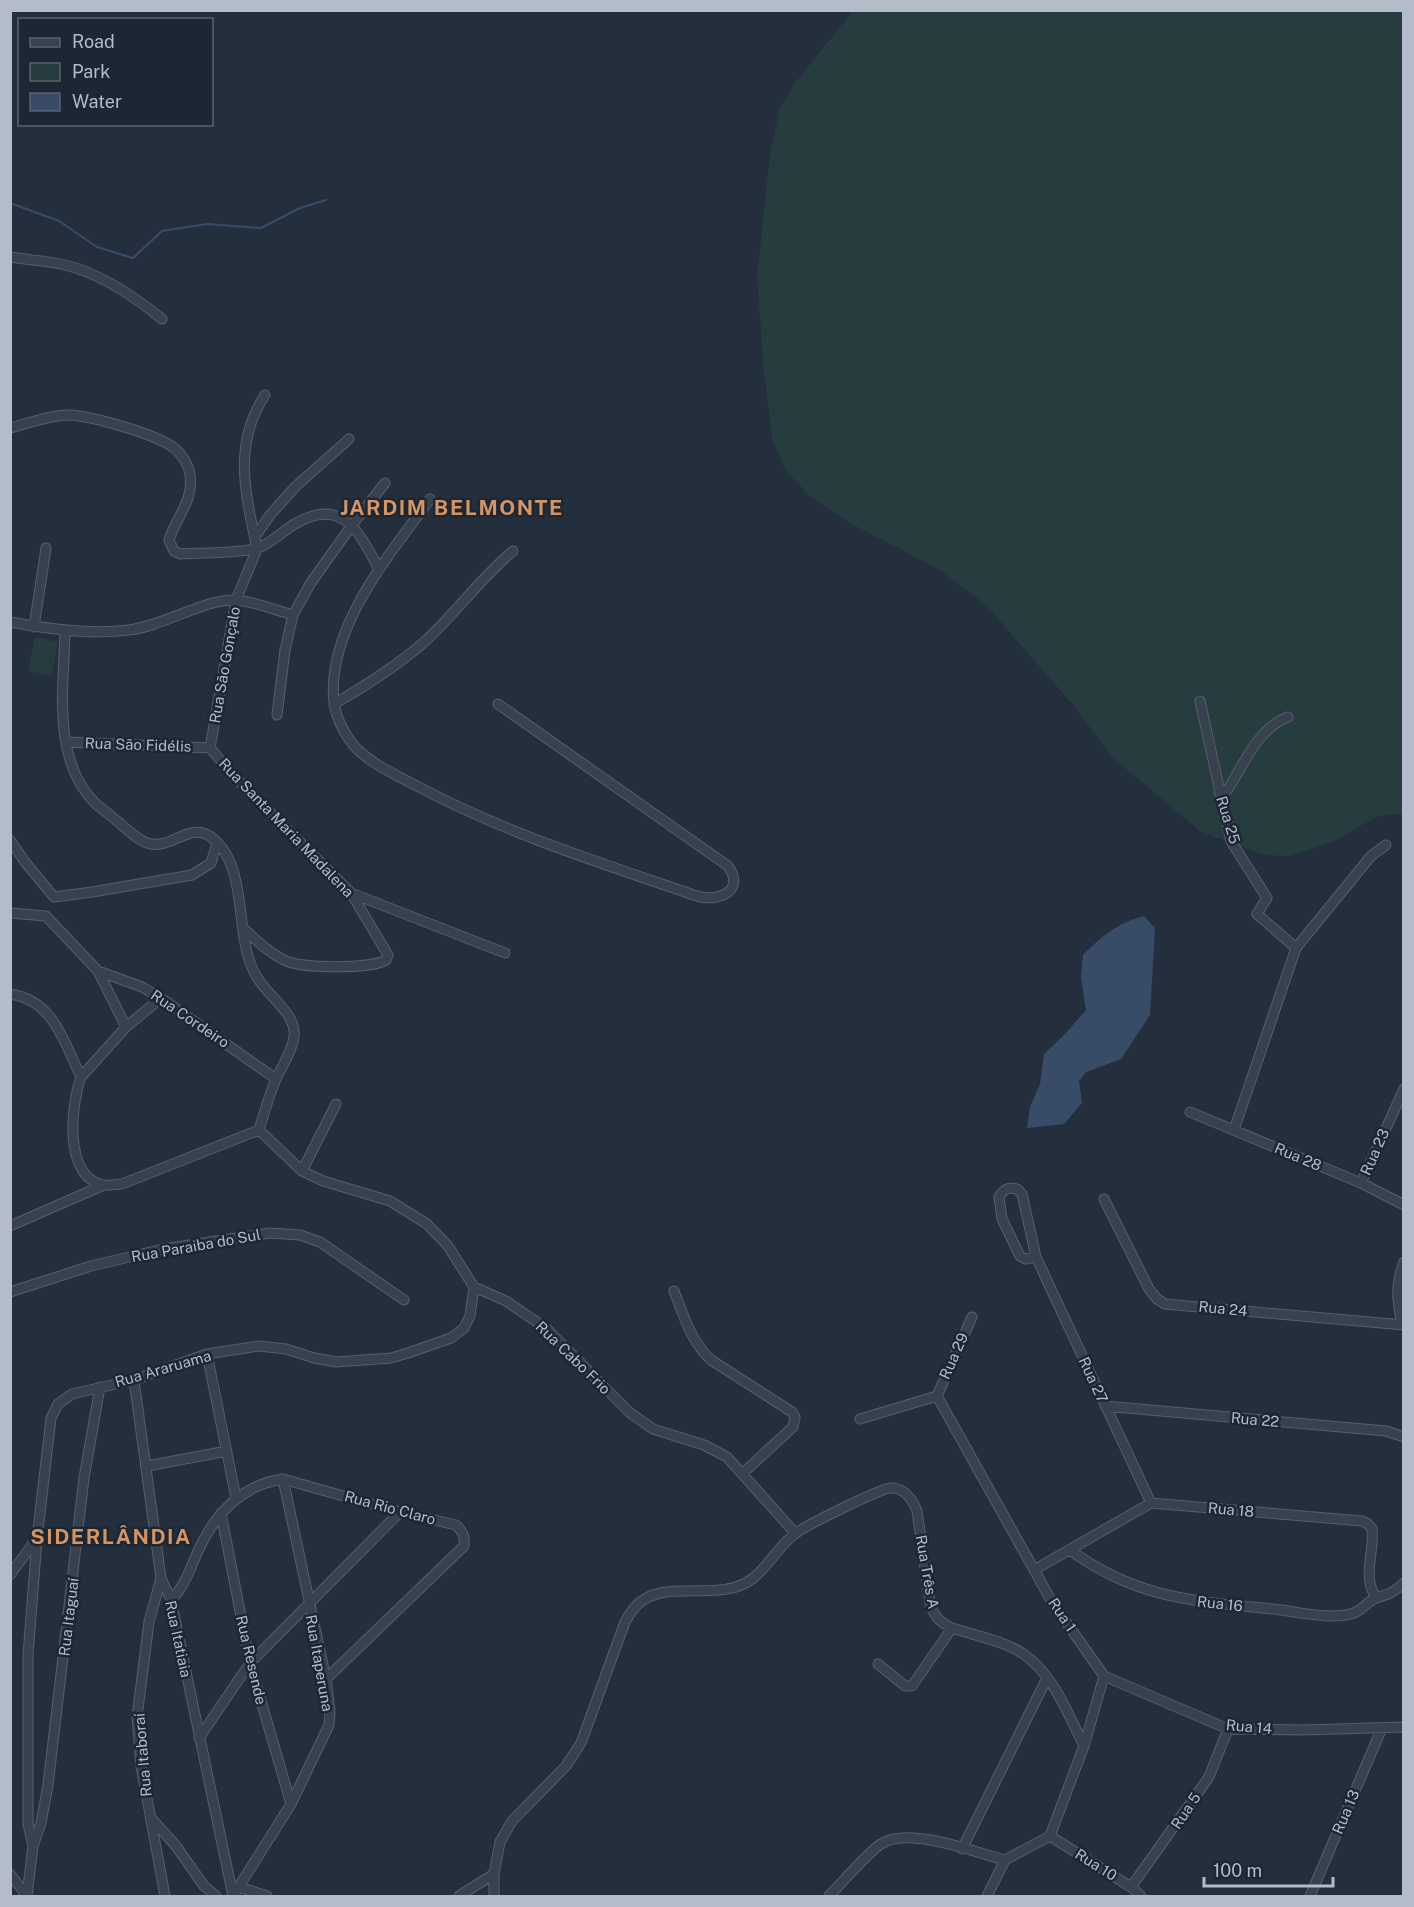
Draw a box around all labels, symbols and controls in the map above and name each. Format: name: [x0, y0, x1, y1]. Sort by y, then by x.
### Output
legend: [18, 18, 213, 126]
text: Road: [72, 31, 115, 52]
text: Park: [72, 61, 110, 82]
text: Water: [72, 91, 122, 112]
district label: JARDIM BELMONTE: [340, 495, 564, 520]
street label: Rua São Gonçalo: [206, 605, 243, 725]
street label: Rua São Fidélis: [84, 734, 192, 755]
street label: Rua Santa Maria Madalena: [215, 755, 357, 901]
street label: Rua 25: [1213, 794, 1244, 846]
street label: Rua Cordeiro: [148, 986, 233, 1051]
street label: Rua 23: [1357, 1126, 1392, 1178]
street label: Rua 28: [1272, 1139, 1324, 1174]
street label: Rua Paraiba do Sul: [130, 1226, 262, 1265]
street label: Rua 24: [1198, 1297, 1248, 1320]
street label: Rua Cabo Frio: [533, 1318, 614, 1397]
street label: Rua 29: [936, 1330, 971, 1382]
street label: Rua Araruama: [113, 1347, 213, 1390]
street label: Rua 27: [1075, 1354, 1111, 1405]
street label: Rua 22: [1230, 1409, 1280, 1430]
street label: Rua Rio Claro: [343, 1487, 438, 1528]
street label: Rua 18: [1207, 1499, 1255, 1520]
district label: SIDERLÂNDIA: [30, 1524, 192, 1549]
street label: Rua Três A: [913, 1533, 942, 1611]
street label: Rua Itaguaí: [55, 1576, 82, 1657]
street label: Rua 16: [1196, 1593, 1244, 1614]
street label: Rua 1: [1045, 1595, 1080, 1635]
street label: Rua Itatiaia: [162, 1599, 195, 1679]
street label: Rua Itaperuna: [303, 1613, 336, 1713]
street label: Rua Resende: [233, 1614, 270, 1706]
street label: Rua Itaboraí: [130, 1712, 155, 1798]
street label: Rua 14: [1225, 1716, 1273, 1737]
street label: Rua 13: [1329, 1787, 1362, 1836]
street label: Rua 5: [1167, 1789, 1204, 1832]
street label: Rua 10: [1072, 1845, 1120, 1884]
scale bar: [1204, 1850, 1333, 1888]
text: 100 m: [1213, 1860, 1262, 1881]

